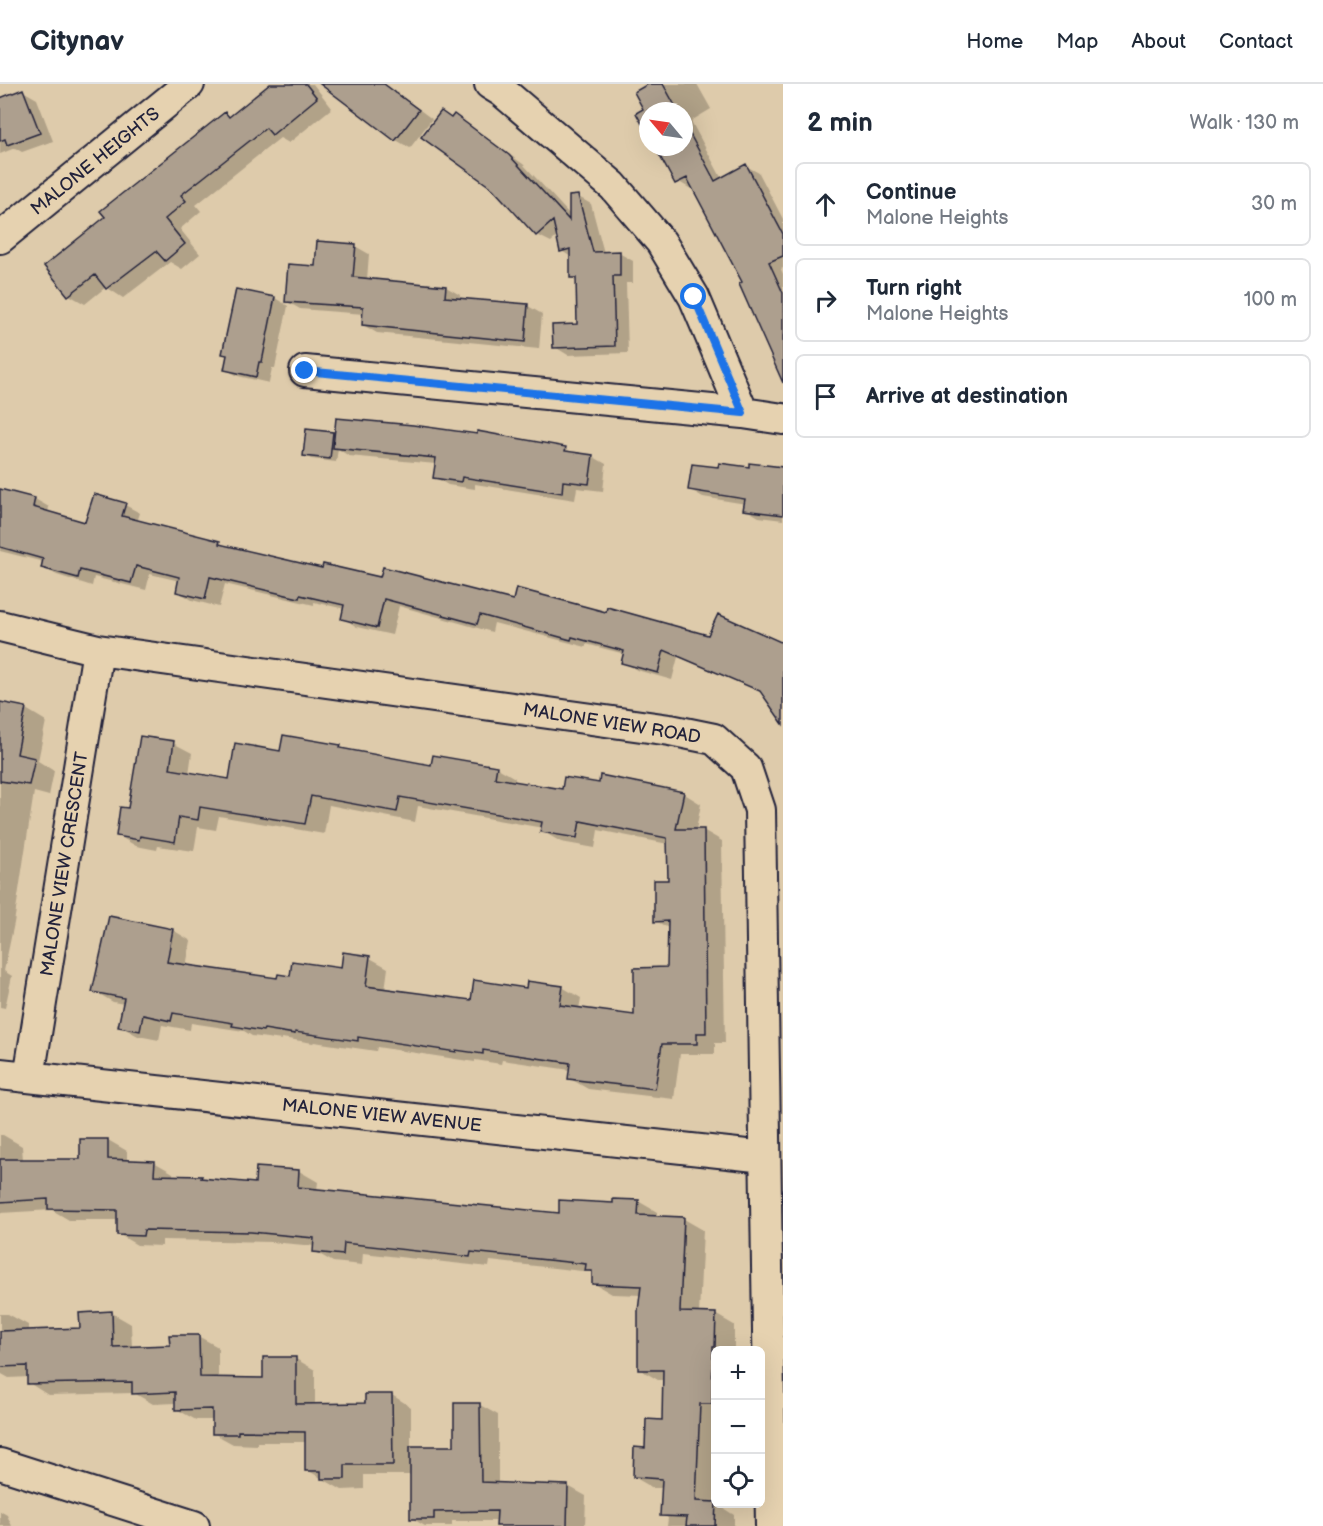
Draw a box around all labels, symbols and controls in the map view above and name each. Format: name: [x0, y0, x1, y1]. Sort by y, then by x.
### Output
text: Citynav: [30, 25, 124, 58]
text: Home: [966, 29, 1023, 54]
text: Map: [1056, 29, 1098, 54]
text: About: [1131, 29, 1186, 54]
text: Contact: [1219, 29, 1293, 54]
north arrow: [639, 102, 693, 156]
street label: MALONE HEIGHTS: [27, 103, 164, 220]
text: 2 min: [807, 108, 873, 139]
text: Walk · 130 m: [1190, 111, 1299, 135]
text: Continue: [866, 179, 956, 206]
icon: ahead: [809, 188, 842, 221]
text: 30 m: [1251, 192, 1297, 216]
text: Malone Heights: [866, 206, 1008, 230]
text: Turn right: [866, 275, 962, 302]
route start: [680, 283, 706, 309]
icon: right: [809, 284, 842, 317]
text: 100 m: [1244, 288, 1297, 312]
text: Malone Heights: [866, 302, 1008, 326]
route end: [291, 357, 317, 383]
icon: arrive: [809, 380, 842, 413]
text: Arrive at destination: [866, 383, 1068, 410]
street label: MALONE VIEW ROAD: [522, 699, 702, 748]
street label: MALONE VIEW CRESCENT: [36, 750, 93, 978]
street label: MALONE VIEW AVENUE: [281, 1095, 483, 1136]
map controls: [711, 1346, 765, 1508]
button: +: [711, 1346, 765, 1400]
button: −: [711, 1400, 765, 1454]
button: locate: [711, 1454, 765, 1508]

